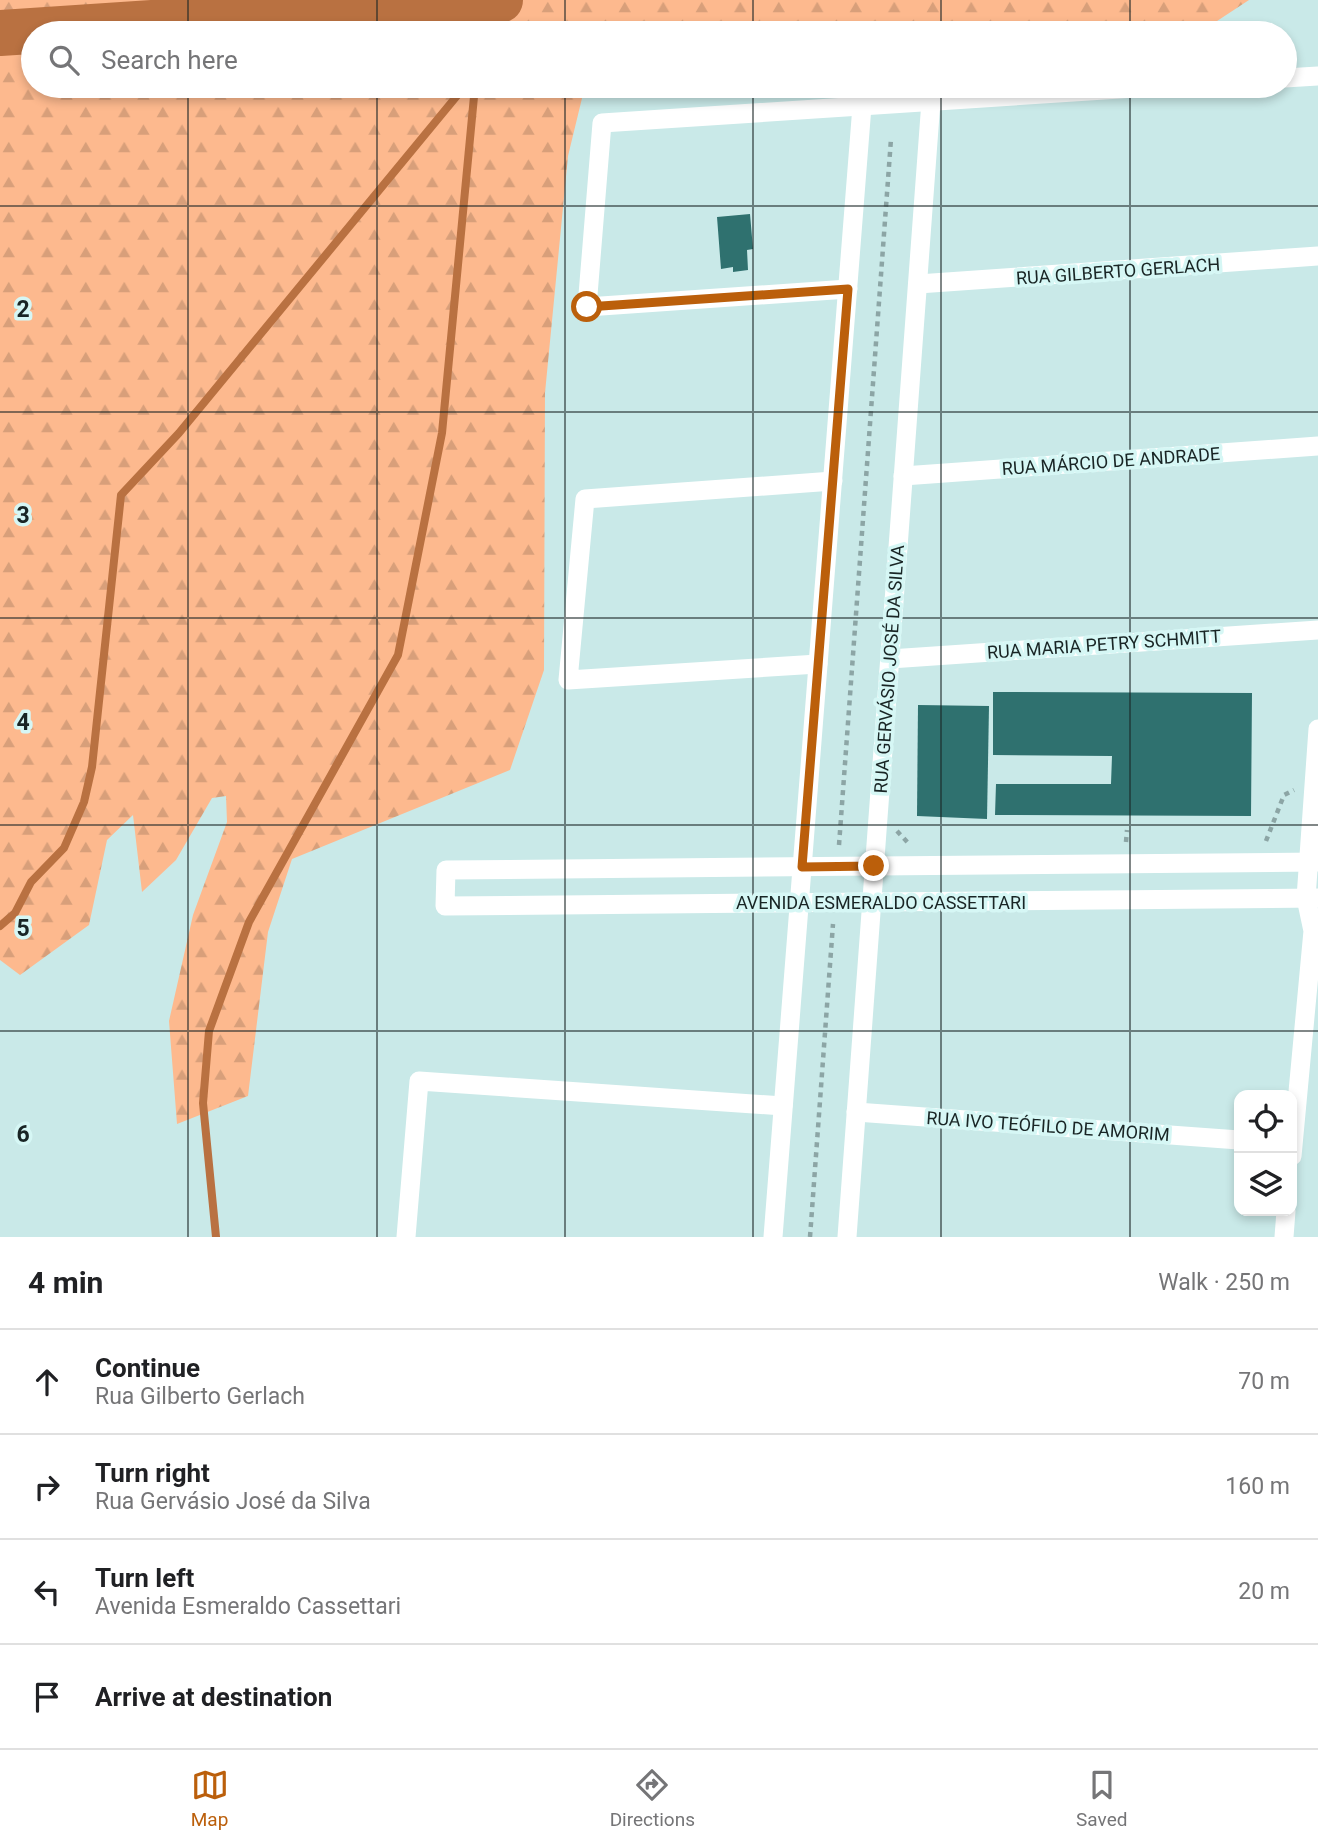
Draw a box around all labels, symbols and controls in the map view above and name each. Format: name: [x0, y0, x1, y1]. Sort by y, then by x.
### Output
search box: [21, 21, 1297, 98]
icon: search: [45, 41, 83, 79]
text: Search here: [101, 45, 238, 75]
street label: RUA GILBERTO GERLACH: [1015, 253, 1221, 289]
route start: [571, 291, 602, 322]
text: 2: [16, 296, 30, 323]
street label: RUA MÁRCIO DE ANDRADE: [1001, 443, 1221, 479]
text: 3: [16, 502, 30, 529]
street label: RUA GERVÁSIO JOSÉ DA SILVA: [870, 544, 908, 794]
street label: RUA MARIA PETRY SCHMITT: [986, 625, 1222, 663]
text: 4: [16, 709, 30, 736]
route end: [858, 850, 889, 881]
street label: AVENIDA ESMERALDO CASSETTARI: [736, 892, 1026, 913]
text: 5: [16, 915, 30, 942]
map controls: [1234, 1090, 1297, 1216]
button: locate: [1234, 1090, 1297, 1153]
street label: RUA IVO TEÓFILO DE AMORIM: [926, 1107, 1170, 1145]
text: 6: [16, 1121, 30, 1148]
button: layers: [1234, 1153, 1297, 1216]
text: 4 min: [28, 1265, 103, 1300]
text: Walk · 250 m: [1158, 1269, 1290, 1296]
text: Continue: [95, 1353, 200, 1383]
icon: ahead: [28, 1363, 66, 1401]
text: 70 m: [1238, 1368, 1290, 1395]
text: Rua Gilberto Gerlach: [95, 1383, 305, 1410]
text: Turn right: [95, 1458, 210, 1488]
icon: right: [28, 1468, 66, 1506]
text: 160 m: [1225, 1473, 1290, 1500]
text: Rua Gervásio José da Silva: [95, 1488, 371, 1515]
text: Turn left: [95, 1563, 194, 1593]
icon: left: [28, 1573, 66, 1611]
text: 20 m: [1238, 1578, 1290, 1605]
text: Avenida Esmeraldo Cassettari: [95, 1593, 401, 1620]
icon: arrive: [28, 1678, 66, 1716]
text: Arrive at destination: [95, 1682, 332, 1712]
tab: Map: [191, 1766, 229, 1831]
tab: Directions: [610, 1766, 695, 1831]
tab: Saved: [1076, 1766, 1127, 1831]

